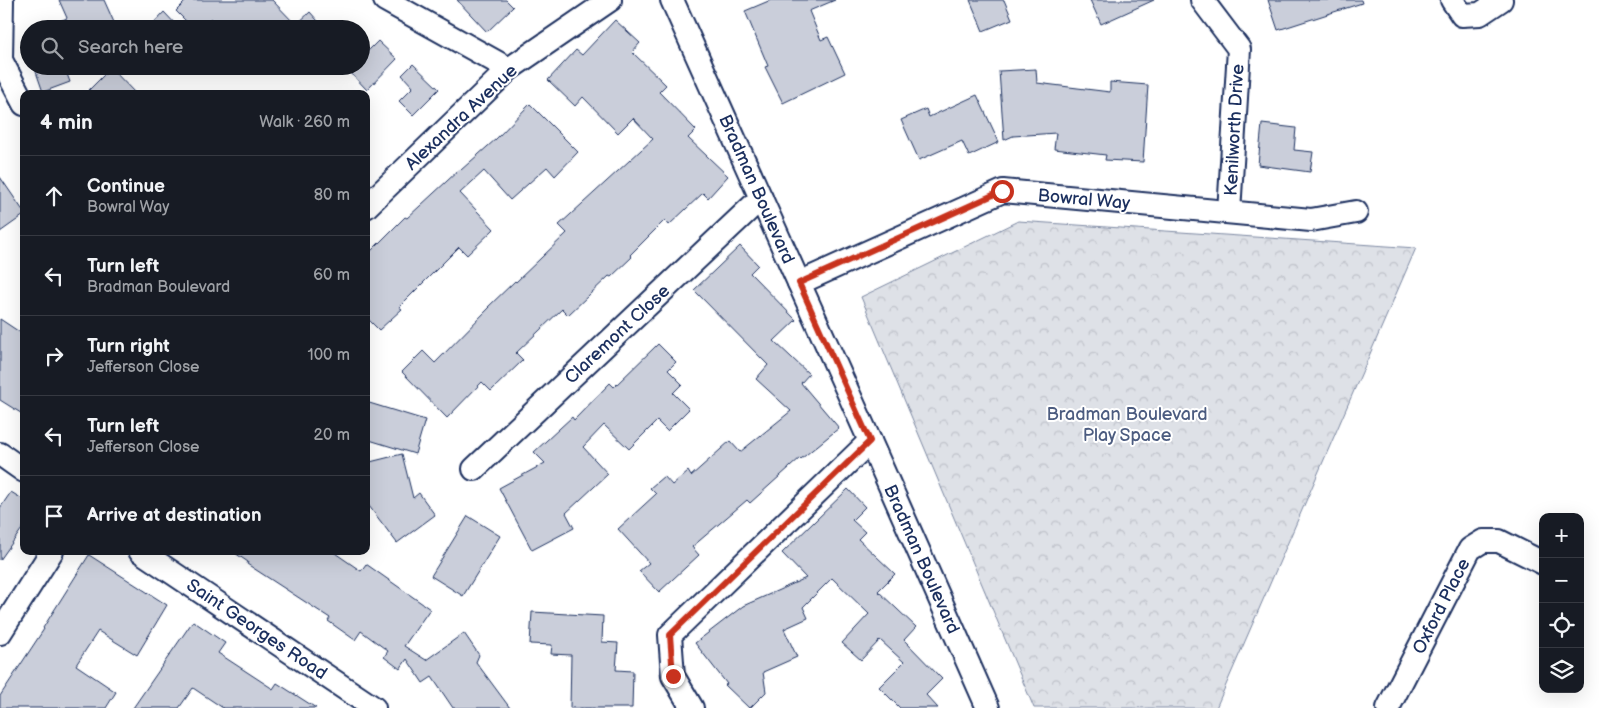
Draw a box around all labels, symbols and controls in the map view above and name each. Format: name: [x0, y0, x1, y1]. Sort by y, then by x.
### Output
search box: [20, 20, 370, 75]
icon: search: [38, 34, 66, 62]
text: Search here: [78, 36, 183, 59]
street label: Alexandra Avenue: [401, 60, 522, 175]
street label: Kenilworth Drive: [1221, 63, 1248, 196]
text: 4 min: [40, 110, 93, 135]
street label: Bradman Boulevard: [714, 111, 799, 267]
text: Walk · 260 m: [259, 113, 350, 132]
text: Continue: [87, 175, 165, 198]
route start: [991, 180, 1014, 203]
icon: ahead: [40, 182, 68, 210]
street label: Bowral Way: [1037, 185, 1132, 214]
text: 80 m: [314, 186, 350, 205]
text: Bowral Way: [87, 198, 169, 217]
text: Turn left: [87, 255, 159, 278]
icon: left: [40, 262, 68, 290]
text: 60 m: [313, 266, 350, 285]
text: Bradman Boulevard: [87, 278, 230, 297]
street label: Claremont Close: [561, 280, 674, 388]
text: Turn right: [87, 335, 170, 358]
icon: right: [40, 342, 68, 370]
text: 100 m: [307, 346, 350, 365]
text: Jefferson Close: [87, 358, 200, 377]
park label: Bradman Boulevard Play Space: [1046, 404, 1208, 446]
text: Turn left: [87, 415, 159, 438]
icon: left: [40, 422, 68, 450]
text: 20 m: [314, 426, 350, 445]
text: Jefferson Close: [87, 438, 200, 457]
street label: Bradman Boulevard: [879, 481, 964, 637]
icon: arrive: [40, 502, 68, 530]
text: Arrive at destination: [87, 504, 262, 527]
map controls: [1539, 513, 1584, 693]
button: +: [1539, 513, 1584, 558]
street label: Oxford Place: [1408, 555, 1475, 657]
button: −: [1539, 558, 1584, 603]
street label: Saint Georges Road: [183, 575, 331, 684]
button: locate: [1539, 603, 1584, 648]
button: layers: [1539, 648, 1584, 693]
route end: [662, 665, 685, 688]

